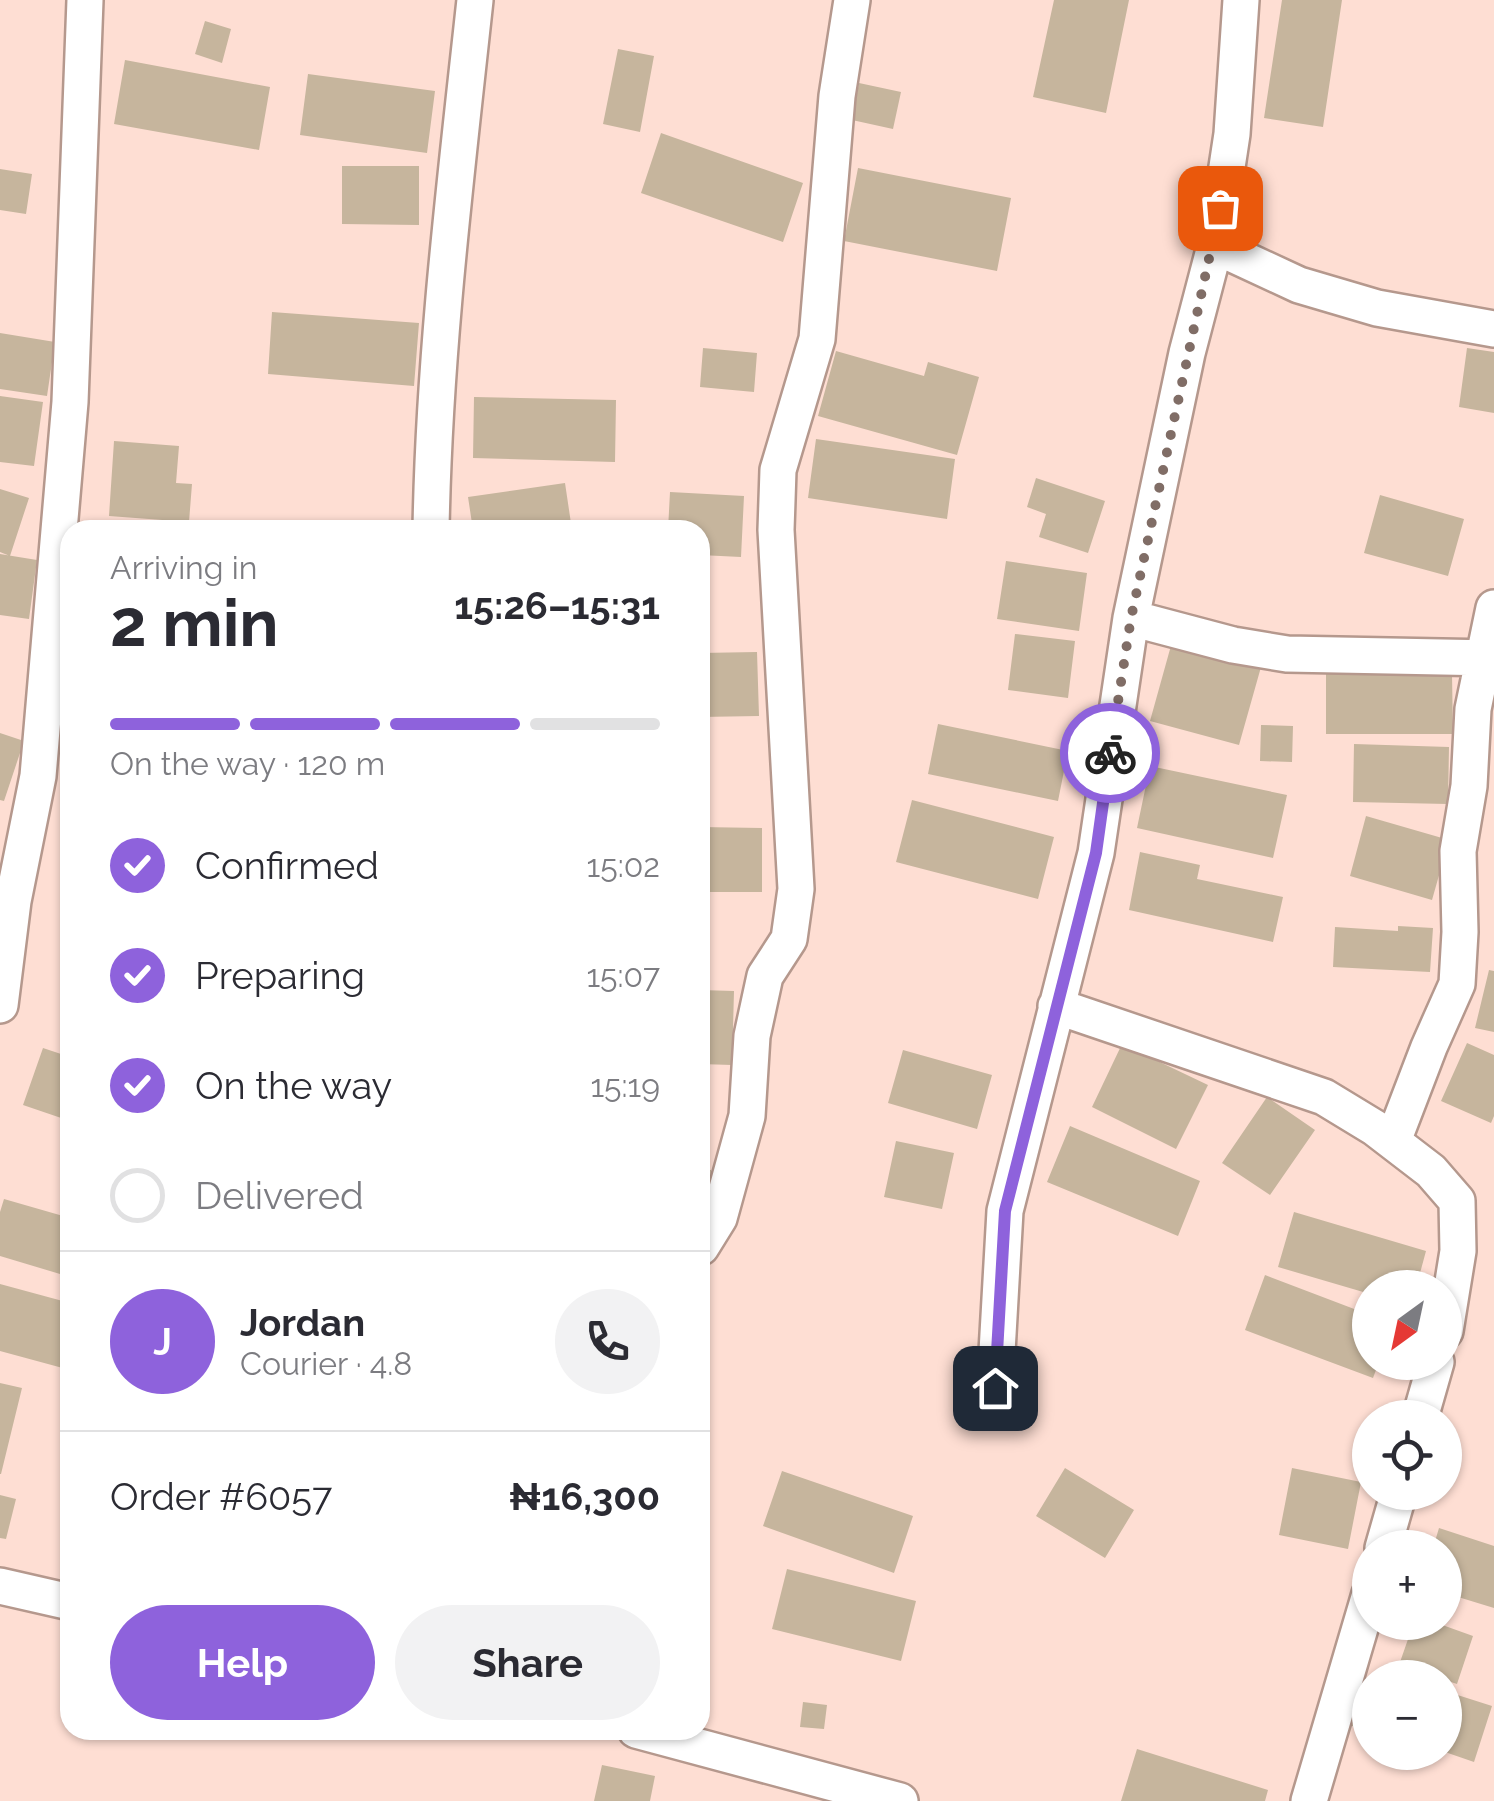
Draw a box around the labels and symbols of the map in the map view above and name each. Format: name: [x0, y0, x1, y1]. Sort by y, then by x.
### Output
pin: [1178, 166, 1263, 251]
courier: [1060, 703, 1160, 803]
north arrow: [1352, 1270, 1462, 1380]
pin: [953, 1346, 1038, 1431]

